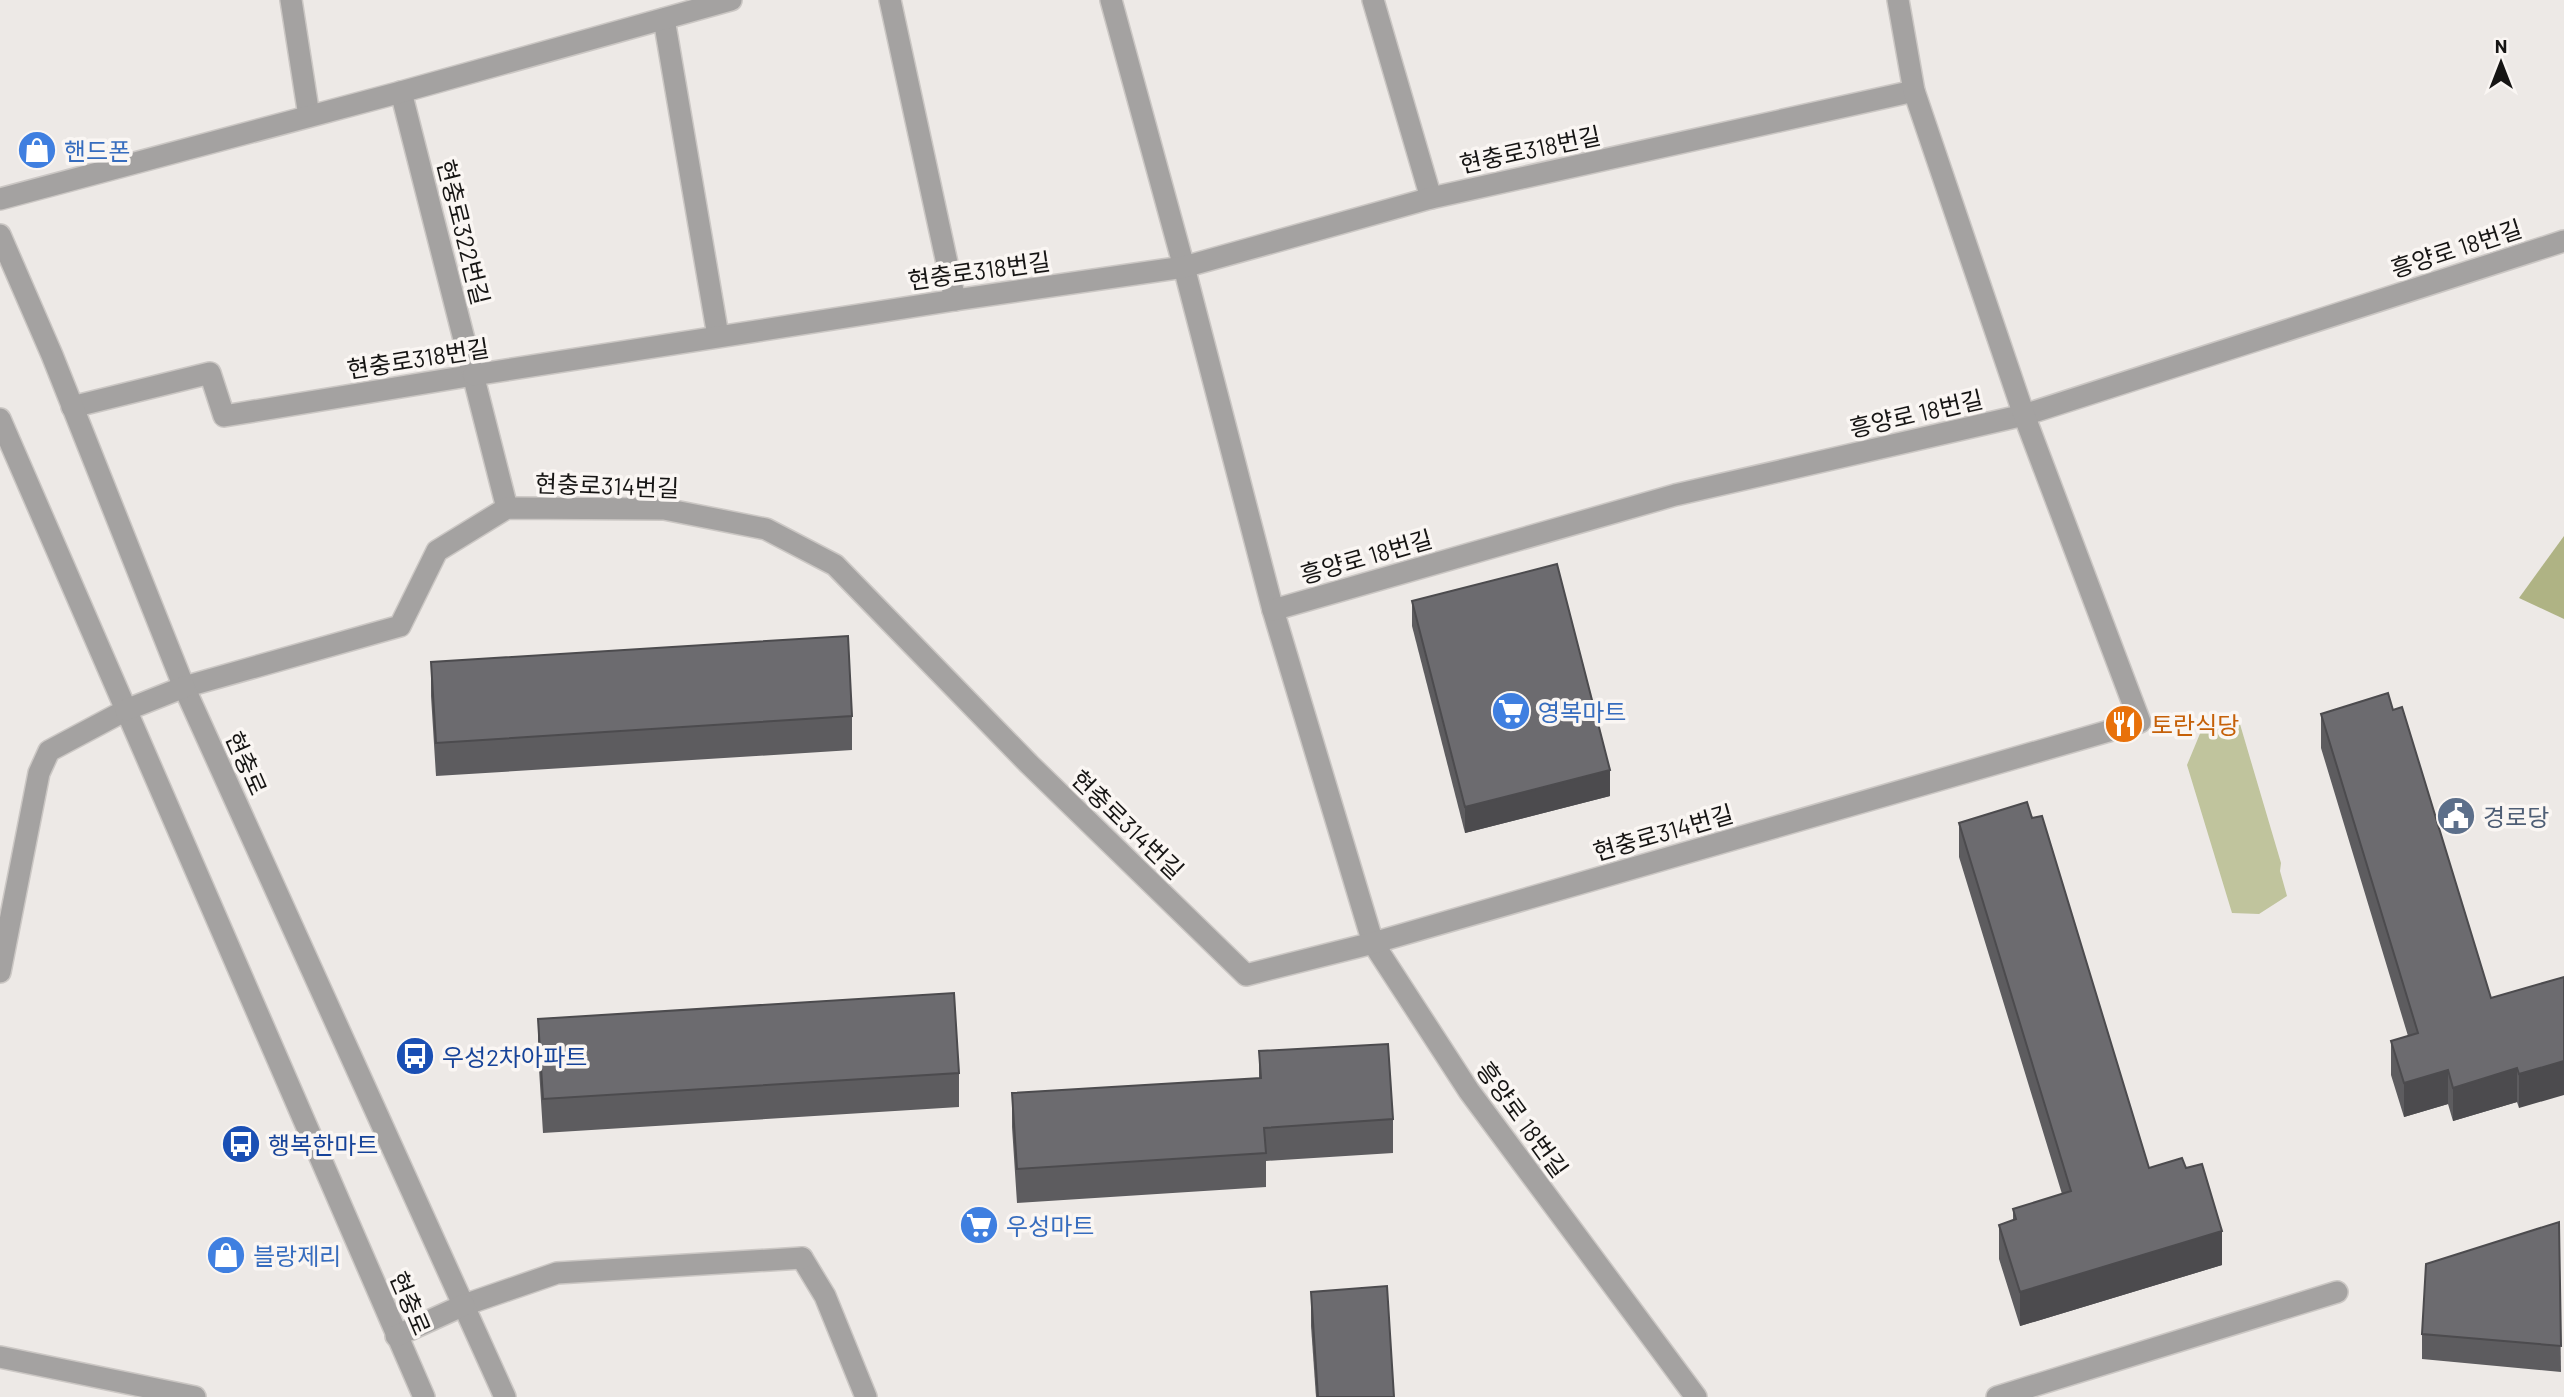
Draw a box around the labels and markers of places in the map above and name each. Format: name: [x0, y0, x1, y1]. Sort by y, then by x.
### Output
shop icon: 핸드폰: [16, 129, 58, 171]
place label: 핸드폰: [64, 136, 130, 165]
supermarket icon: 영복마트: [1490, 690, 1532, 732]
place label: 영복마트: [1538, 697, 1626, 726]
restaurant icon: 토란식당: [2103, 703, 2145, 745]
place label: 토란식당: [2151, 710, 2239, 739]
public building icon: 경로당: [2435, 795, 2477, 837]
place label: 경로당: [2483, 802, 2549, 831]
bus stop icon: 우성2차아파트: [394, 1035, 436, 1077]
place label: 우성2차아파트: [442, 1042, 587, 1071]
bus stop icon: 행복한마트: [220, 1123, 262, 1165]
place label: 행복한마트: [268, 1130, 378, 1159]
supermarket icon: 우성마트: [958, 1204, 1000, 1246]
place label: 우성마트: [1006, 1211, 1094, 1240]
shop icon: 블랑제리: [205, 1234, 247, 1276]
place label: 블랑제리: [253, 1241, 341, 1270]

